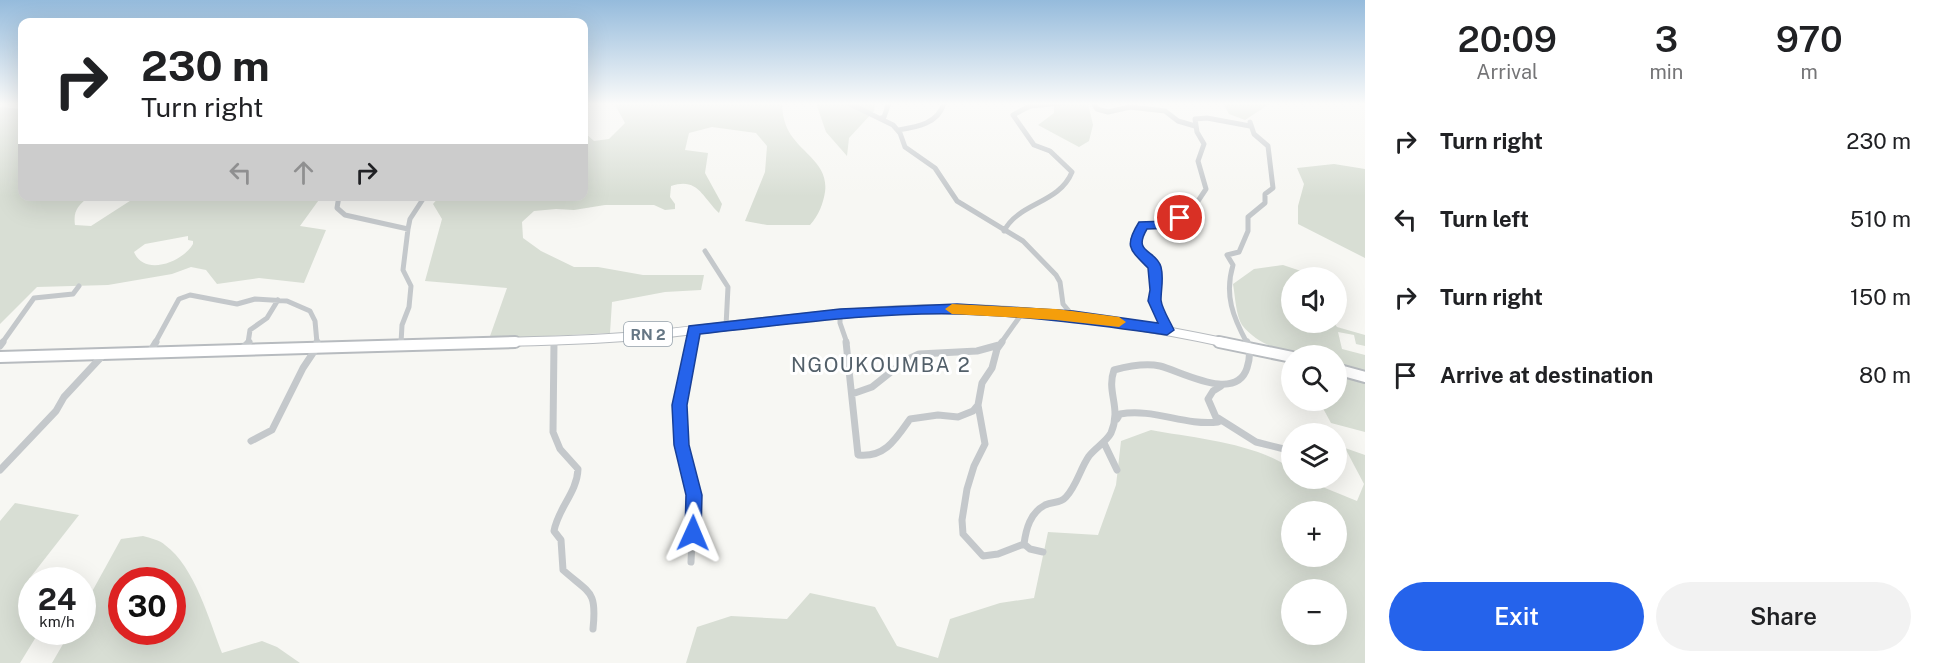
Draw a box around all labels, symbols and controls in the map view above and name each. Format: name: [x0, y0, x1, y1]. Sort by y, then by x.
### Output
text: 20:09: [1457, 18, 1557, 60]
text: 3: [1655, 18, 1678, 60]
text: 970: [1776, 18, 1843, 60]
text: 230 m: [141, 41, 270, 90]
icon: right: [42, 42, 120, 120]
text: Arrival: [1476, 60, 1538, 84]
text: min: [1649, 60, 1683, 84]
text: m: [1801, 60, 1818, 84]
text: Turn right: [141, 91, 264, 123]
icon: right: [1389, 125, 1422, 158]
text: Turn right: [1440, 128, 1543, 154]
text: 230 m: [1846, 128, 1911, 154]
icon: left: [224, 156, 257, 189]
icon: ahead: [287, 156, 320, 189]
icon: right: [350, 156, 383, 189]
pin: [1154, 192, 1205, 243]
icon: arrive: [1163, 201, 1196, 234]
icon: left: [1389, 203, 1422, 236]
text: Turn left: [1440, 206, 1529, 232]
text: 510 m: [1850, 206, 1911, 232]
map controls: [1281, 267, 1347, 645]
button: sound: [1281, 267, 1347, 333]
icon: right: [1389, 281, 1422, 314]
text: Turn right: [1440, 284, 1543, 310]
text: 150 m: [1850, 284, 1911, 310]
road number: RN 2: [624, 322, 672, 346]
button: search: [1281, 345, 1347, 411]
district label: NGOUKOUMBA 2: [791, 353, 971, 377]
icon: arrive: [1389, 359, 1422, 392]
text: Arrive at destination: [1440, 362, 1653, 388]
text: 80 m: [1859, 362, 1911, 388]
button: layers: [1281, 423, 1347, 489]
position arrow: [661, 501, 725, 565]
button: +: [1281, 501, 1347, 567]
speed limit sign: 30: [108, 567, 186, 645]
button: −: [1281, 579, 1347, 645]
text: 24: [38, 581, 76, 617]
button: Exit: [1389, 582, 1644, 651]
button: Share: [1656, 582, 1911, 651]
text: km/h: [39, 613, 75, 630]

